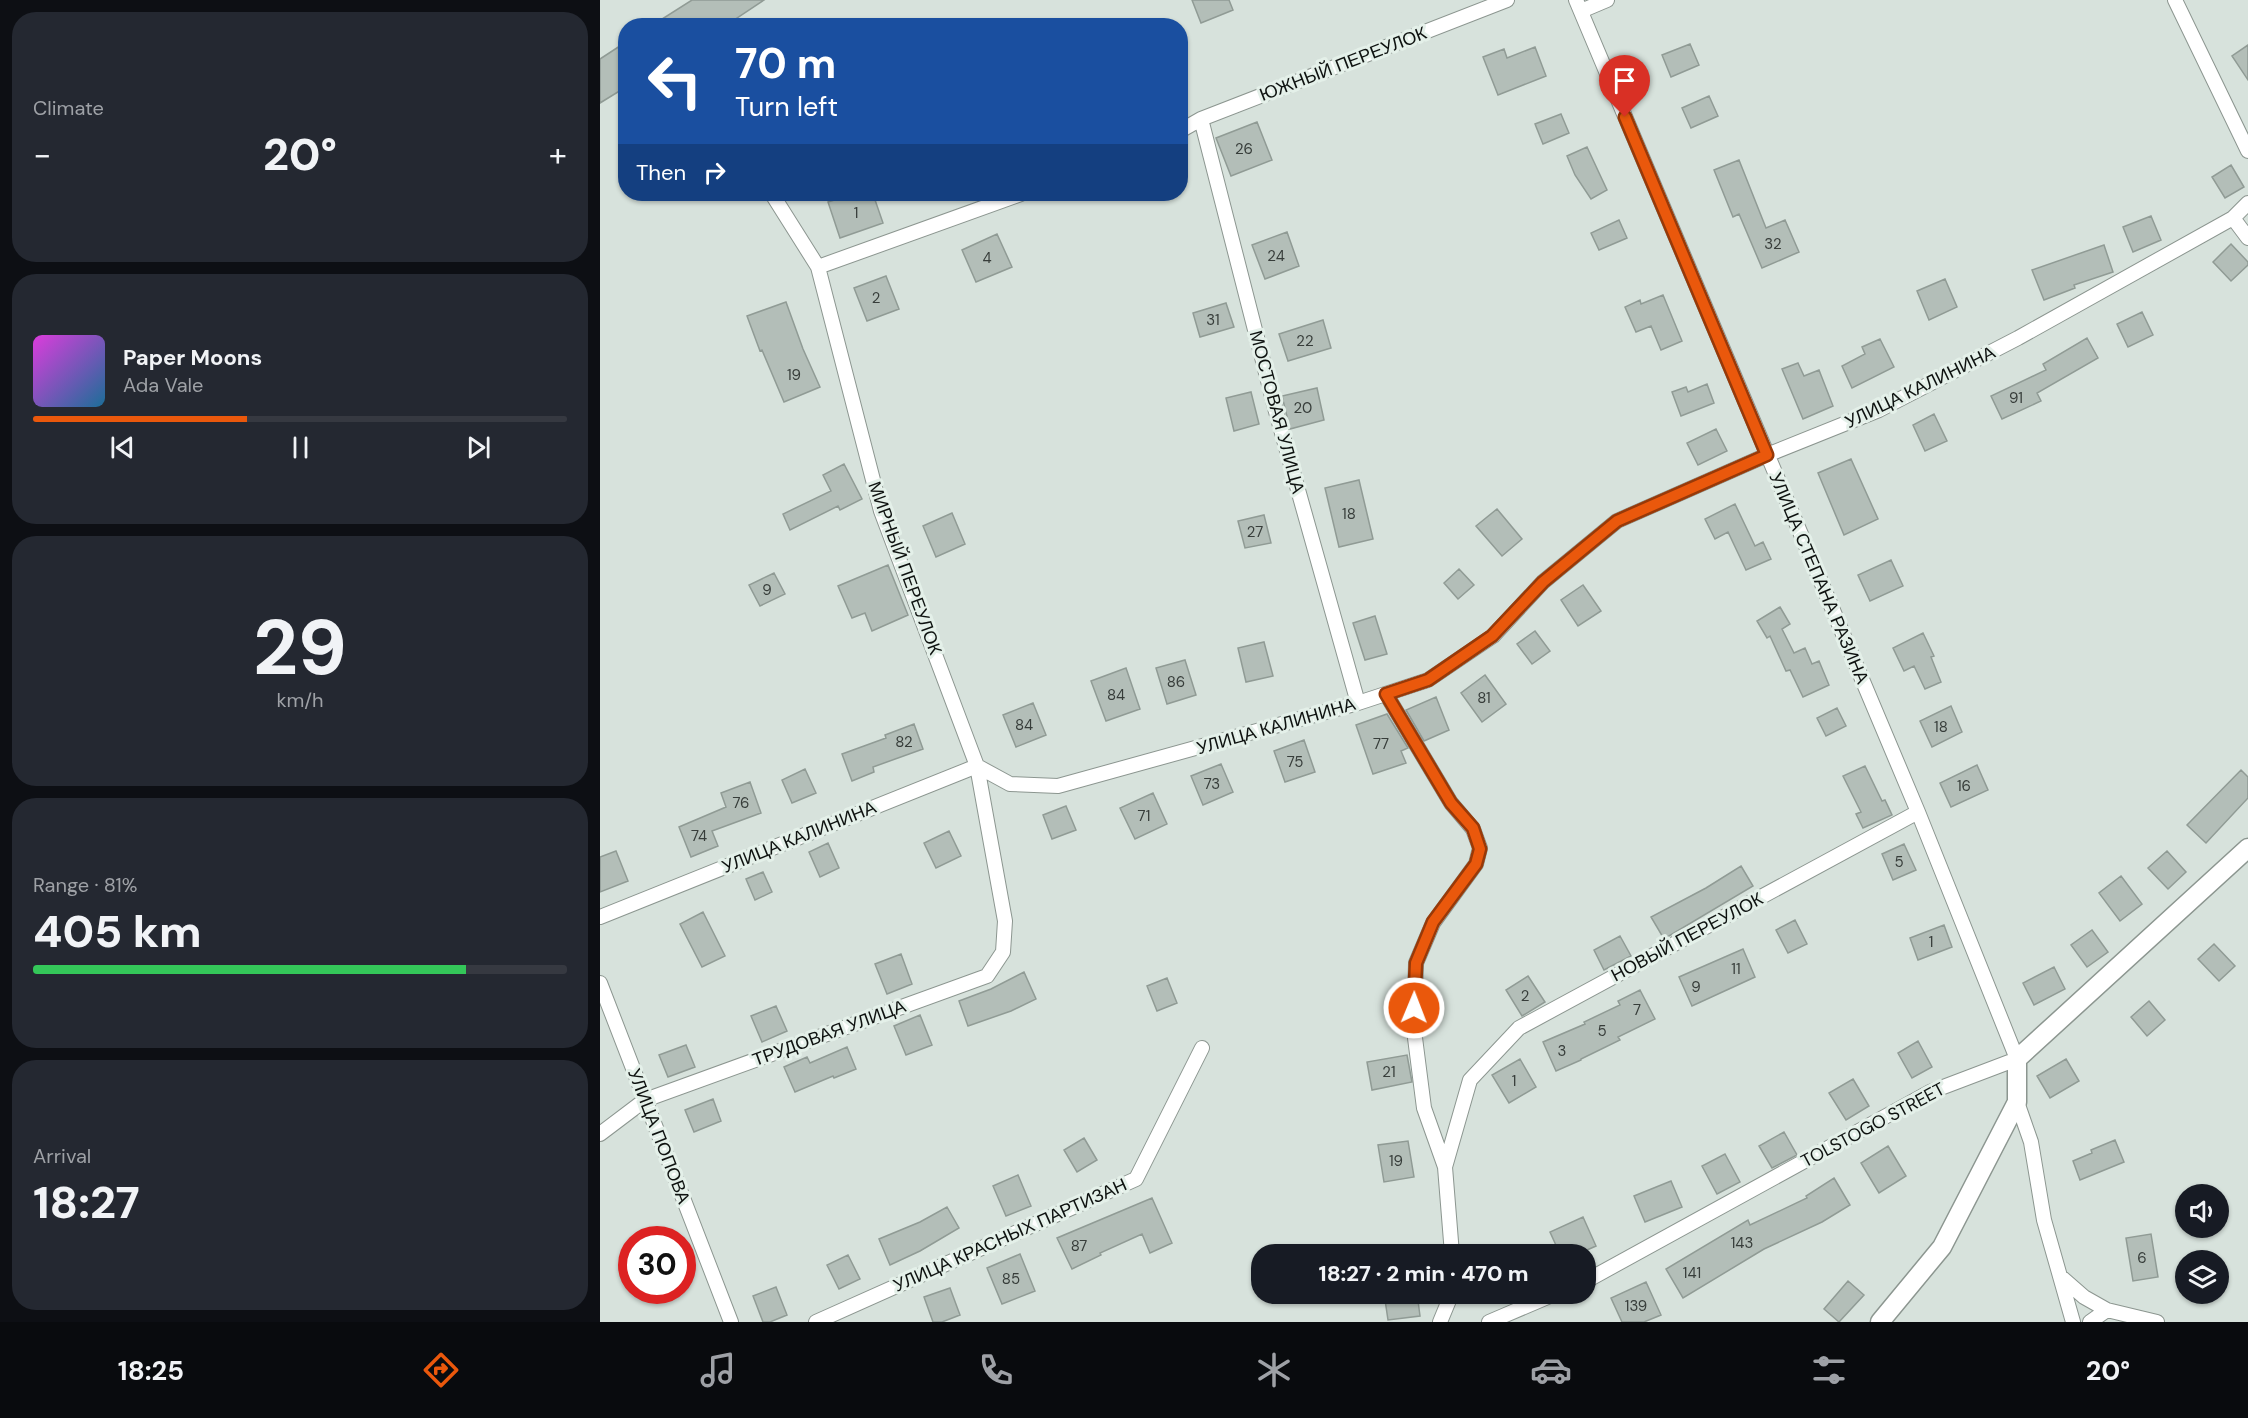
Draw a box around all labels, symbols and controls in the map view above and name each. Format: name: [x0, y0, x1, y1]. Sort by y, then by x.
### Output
street label: ЮЖНЫЙ ПЕРЕУЛОК: [1256, 21, 1430, 107]
text: 70 m: [735, 36, 836, 91]
icon: left: [636, 42, 714, 120]
pin: [1599, 55, 1650, 117]
icon: arrive: [1608, 64, 1641, 97]
text: Turn left: [735, 89, 838, 124]
text: Climate: [33, 95, 104, 121]
text: 20°: [263, 125, 337, 184]
text: −: [33, 133, 51, 176]
text: +: [549, 133, 567, 176]
house number: 26: [1235, 139, 1253, 159]
icon: right: [698, 156, 731, 189]
text: Then: [636, 158, 686, 187]
house number: 1: [854, 203, 858, 223]
house number: 32: [1764, 234, 1782, 254]
house number: 24: [1267, 246, 1285, 266]
house number: 4: [982, 248, 992, 268]
house number: 2: [872, 288, 880, 308]
house number: 31: [1206, 310, 1220, 330]
street label: МОСТОВАЯ УЛИЦА: [1244, 328, 1310, 496]
house number: 22: [1296, 331, 1314, 351]
street label: УЛИЦА КАЛИНИНА: [1841, 340, 1999, 434]
text: Paper Moons: [123, 343, 262, 372]
house number: 19: [787, 365, 801, 385]
text: Ada Vale: [123, 372, 203, 398]
house number: 91: [2009, 388, 2023, 408]
house number: 20: [1294, 398, 1312, 418]
icon: previous: [106, 431, 139, 464]
icon: pause: [284, 431, 317, 464]
icon: next: [462, 431, 495, 464]
street label: УЛИЦА СТЕПАНА РАЗИНА: [1764, 469, 1874, 687]
street label: МИРНЫЙ ПЕРЕУЛОК: [862, 478, 948, 658]
house number: 18: [1342, 504, 1356, 524]
house number: 27: [1247, 522, 1263, 542]
house number: 9: [762, 580, 772, 600]
text: 29: [253, 597, 347, 698]
house number: 86: [1167, 672, 1185, 692]
house number: 84: [1107, 685, 1125, 705]
text: km/h: [276, 687, 324, 713]
house number: 81: [1477, 688, 1491, 708]
street label: УЛИЦА КАЛИНИНА: [1194, 692, 1358, 760]
house number: 84: [1015, 715, 1033, 735]
house number: 18: [1934, 717, 1948, 737]
house number: 82: [895, 732, 913, 752]
house number: 77: [1373, 734, 1389, 754]
house number: 75: [1287, 752, 1303, 772]
house number: 73: [1204, 774, 1220, 794]
house number: 16: [1957, 776, 1971, 796]
house number: 76: [732, 793, 750, 813]
street label: УЛИЦА КАЛИНИНА: [718, 795, 880, 879]
house number: 71: [1138, 806, 1150, 826]
house number: 74: [691, 826, 707, 846]
house number: 5: [1894, 852, 1904, 872]
text: Range · 81%: [33, 872, 137, 898]
street label: НОВЫЙ ПЕРЕУЛОК: [1607, 887, 1768, 987]
text: 405 km: [33, 902, 202, 961]
house number: 1: [1929, 932, 1933, 952]
house number: 11: [1731, 959, 1741, 979]
position arrow: [1382, 976, 1446, 1040]
house number: 9: [1691, 977, 1701, 997]
house number: 2: [1521, 986, 1529, 1006]
street label: ТРУДОВАЯ УЛИЦА: [749, 994, 909, 1072]
house number: 7: [1633, 1000, 1641, 1020]
house number: 5: [1597, 1021, 1607, 1041]
house number: 3: [1558, 1041, 1566, 1061]
house number: 21: [1382, 1062, 1396, 1082]
street label: УЛИЦА ПОПОВА: [622, 1065, 696, 1207]
house number: 1: [1512, 1071, 1516, 1091]
street label: TOLSTOGO STREET: [1797, 1077, 1949, 1173]
text: Arrival: [33, 1143, 91, 1169]
house number: 19: [1389, 1151, 1403, 1171]
text: 18:27: [33, 1173, 140, 1232]
street label: УЛИЦА КРАСНЫХ ПАРТИЗАН: [889, 1173, 1131, 1297]
map controls: [2175, 1184, 2229, 1304]
button: sound: [2175, 1184, 2229, 1238]
speed limit sign: 30: [618, 1226, 696, 1304]
house number: 143: [1731, 1233, 1753, 1253]
house number: 87: [1071, 1236, 1087, 1256]
house number: 6: [2137, 1248, 2147, 1268]
button: layers: [2175, 1250, 2229, 1304]
text: 18:27 · 2 min · 470 m: [1319, 1259, 1528, 1288]
house number: 141: [1683, 1263, 1701, 1283]
house number: 85: [1002, 1269, 1020, 1289]
house number: 139: [1625, 1296, 1647, 1316]
icon: directions: [420, 1349, 462, 1391]
icon: music: [697, 1349, 739, 1391]
icon: phone: [975, 1349, 1017, 1391]
icon: climate: [1253, 1349, 1295, 1391]
icon: car: [1530, 1349, 1572, 1391]
icon: filters: [1808, 1349, 1850, 1391]
text: 18:25: [118, 1353, 184, 1388]
text: 20°: [2086, 1353, 2130, 1388]

